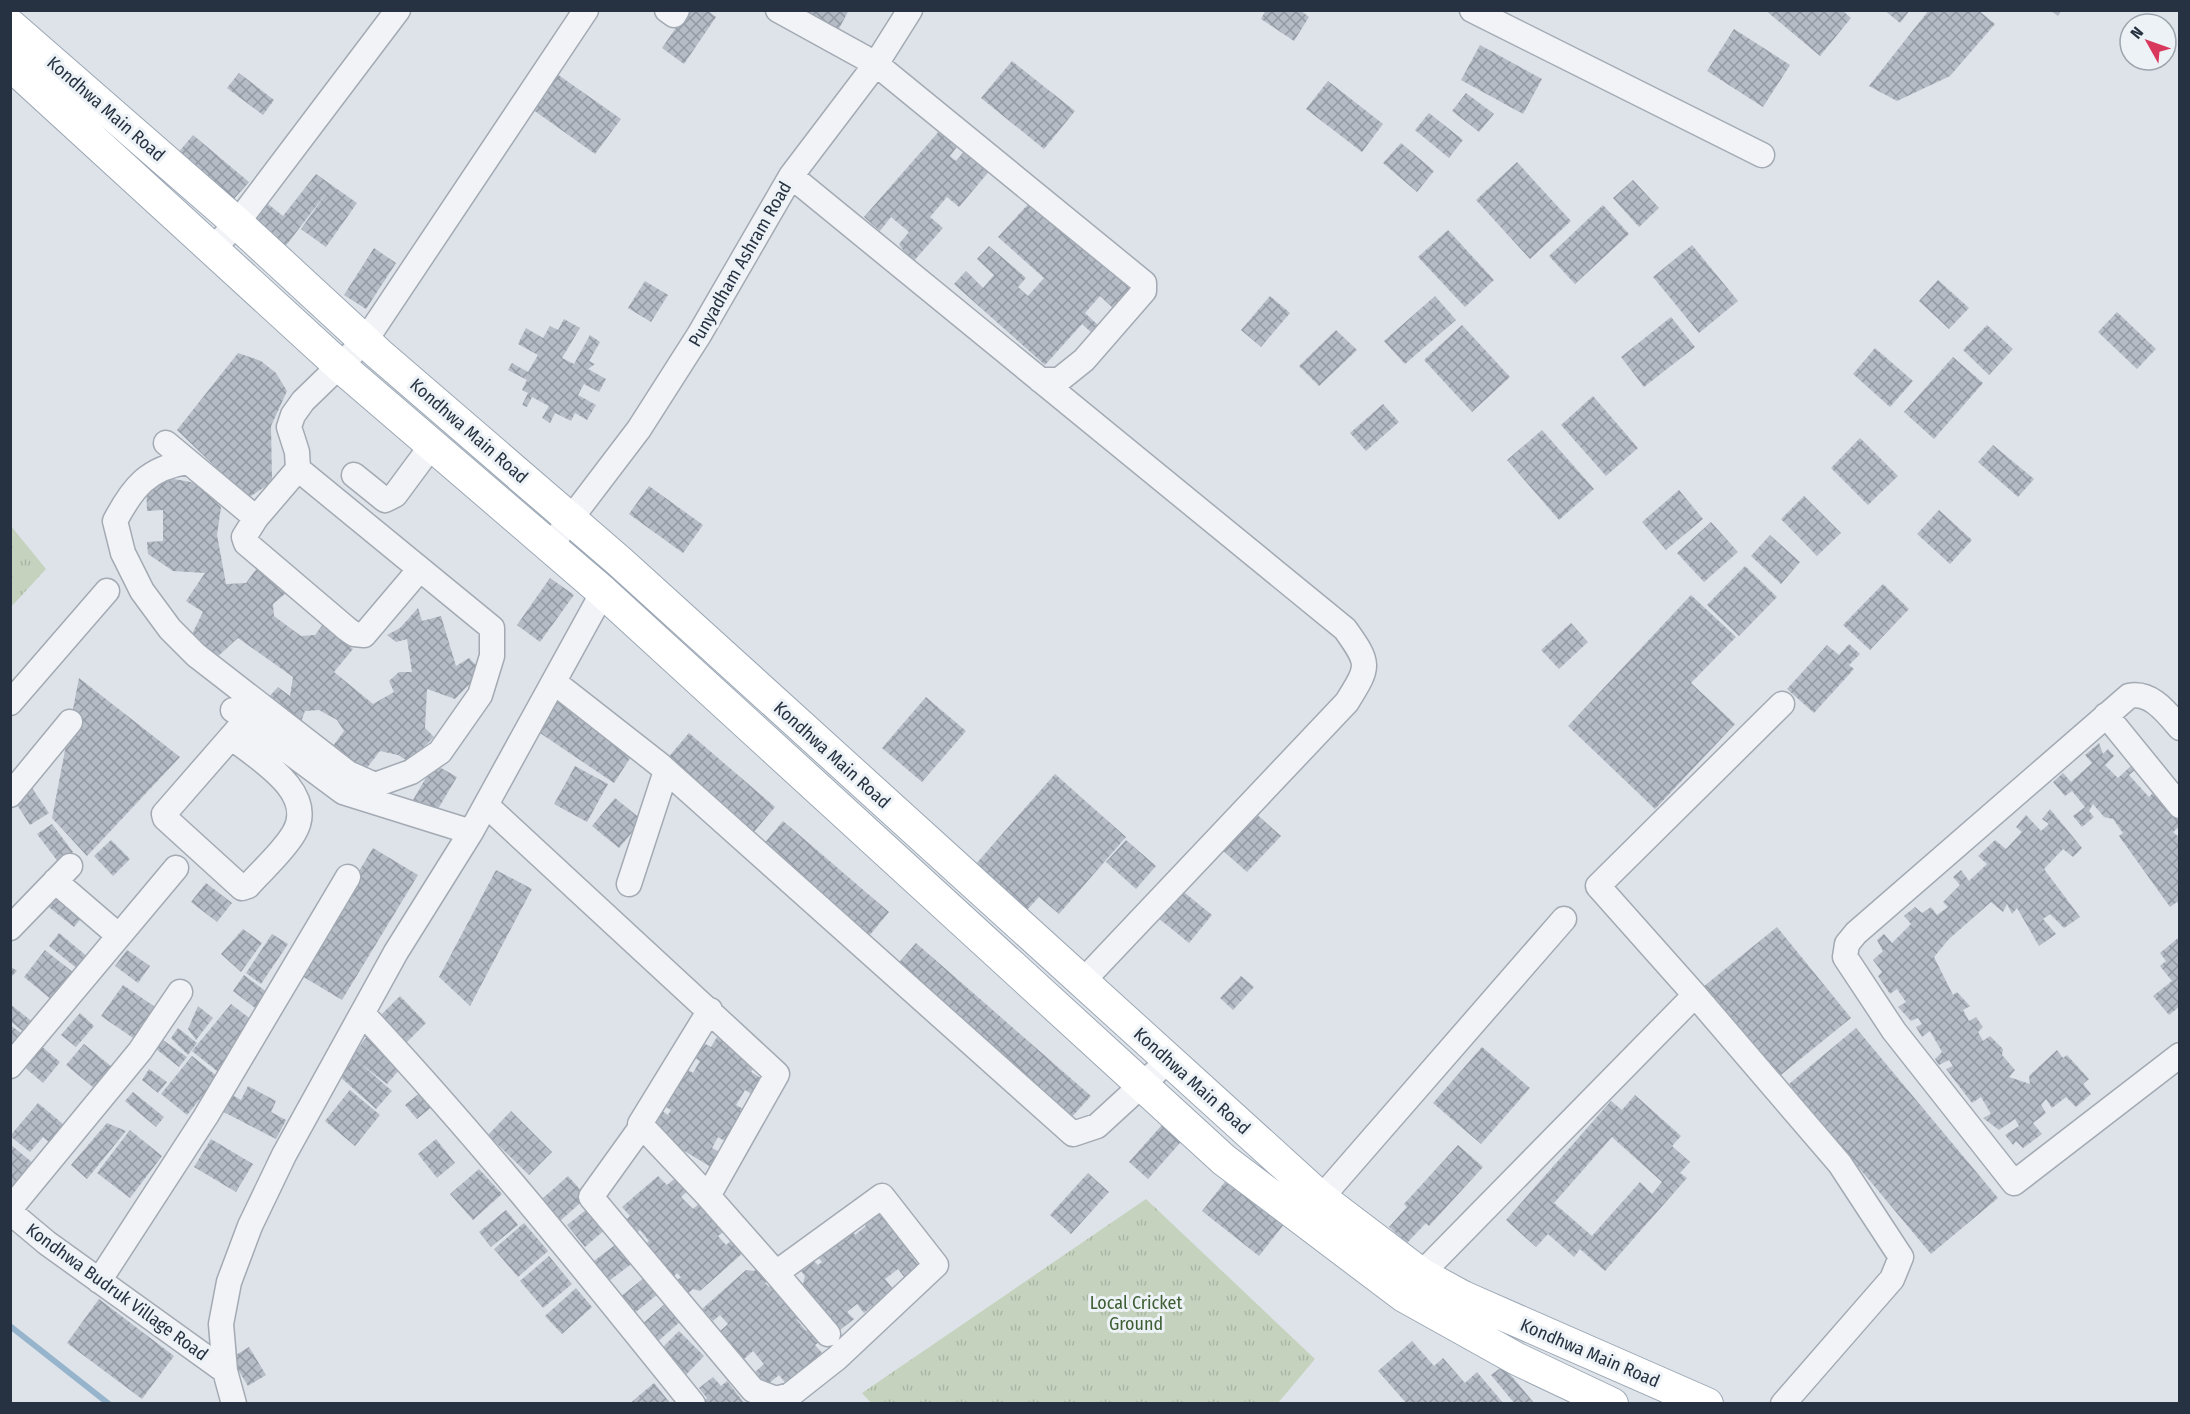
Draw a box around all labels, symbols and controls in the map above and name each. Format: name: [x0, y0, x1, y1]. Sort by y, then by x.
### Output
north arrow: [2118, 12, 2178, 72]
text: N: [2127, 23, 2147, 42]
street label: Kondhwa Main Road: [42, 52, 170, 166]
street label: Punyadham Ashram Road: [684, 178, 796, 350]
street label: Kondhwa Main Road: [405, 374, 533, 488]
street label: Kondhwa Main Road: [769, 697, 895, 813]
street label: Kondhwa Main Road: [1129, 1023, 1255, 1139]
street label: Kondhwa Budruk Village Road: [22, 1219, 212, 1365]
park label: Local Cricket Ground: [1090, 1292, 1182, 1335]
street label: Kondhwa Main Road: [1517, 1314, 1663, 1392]

